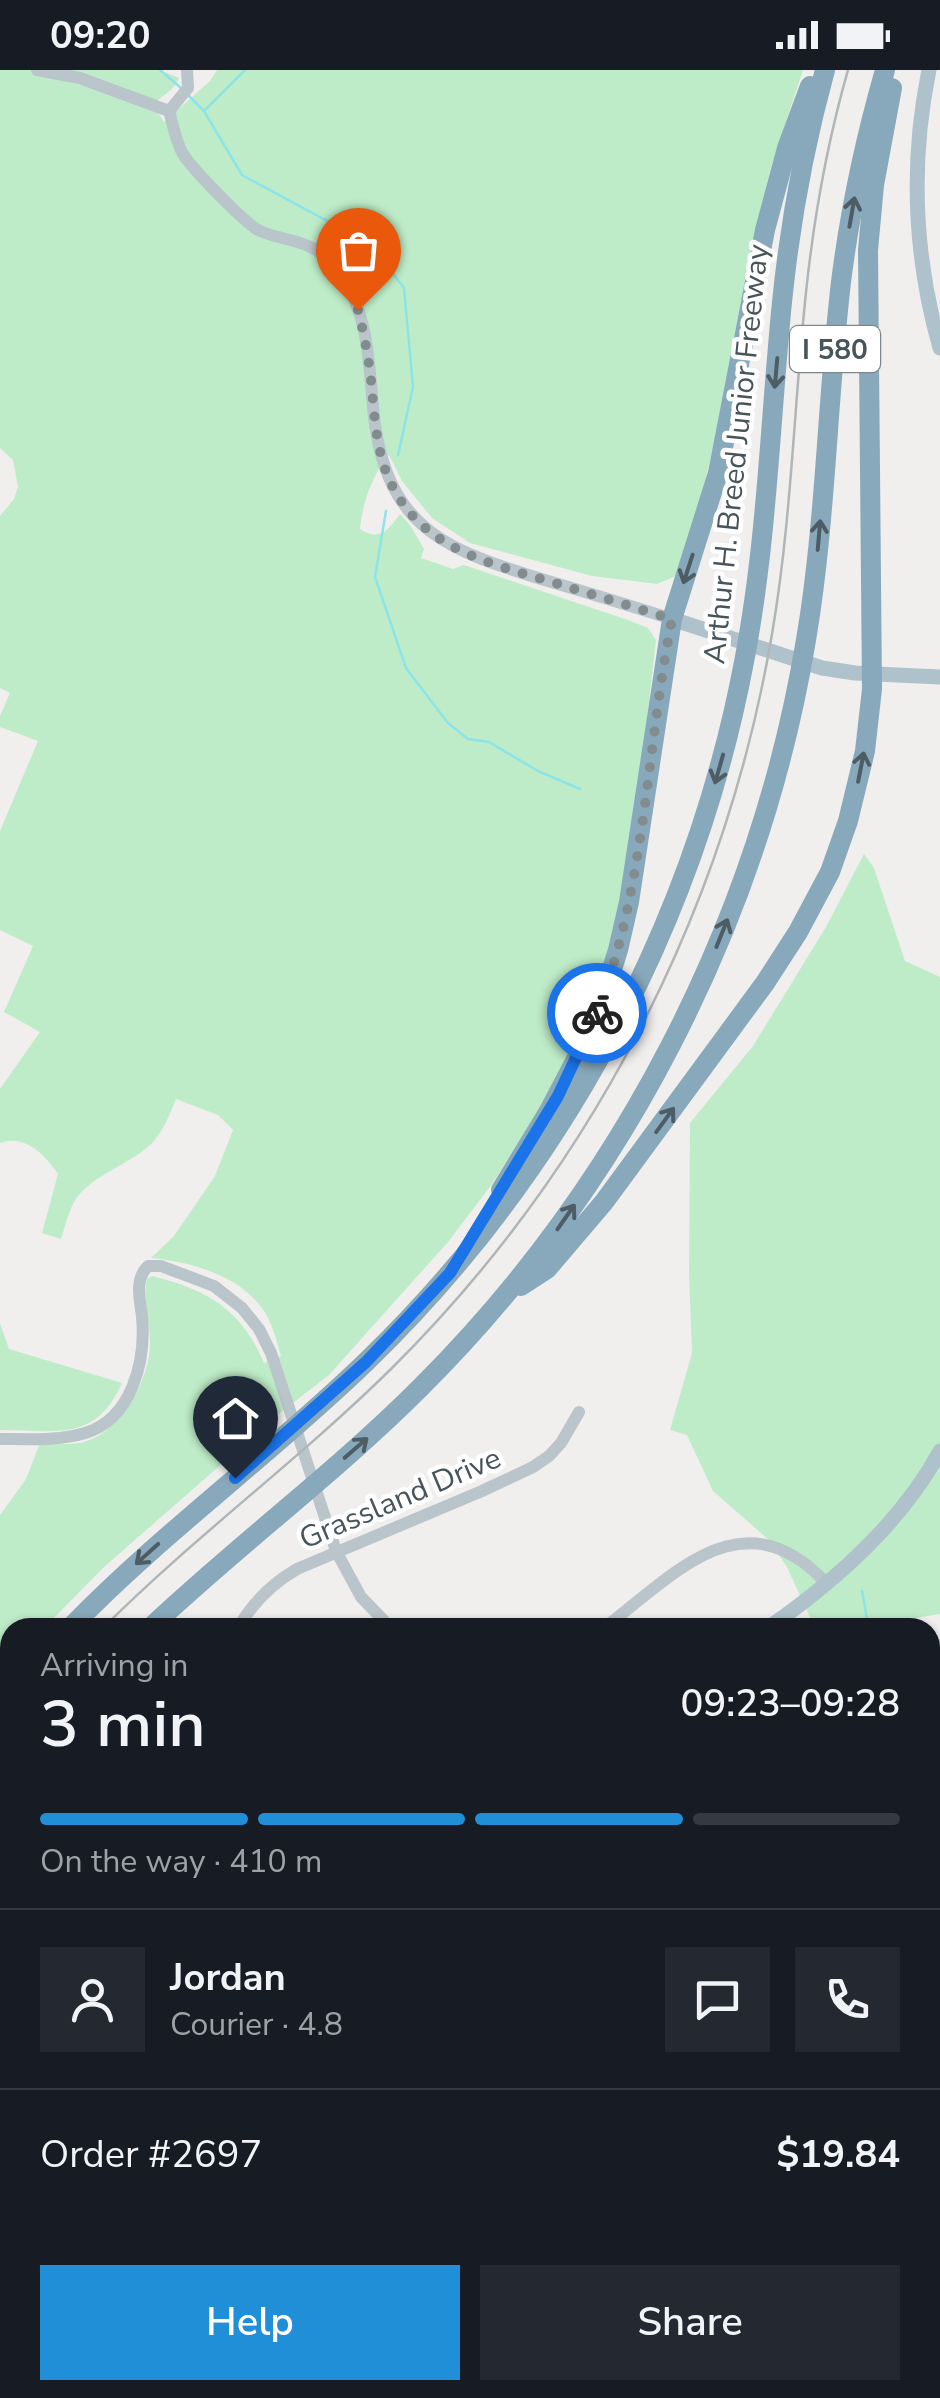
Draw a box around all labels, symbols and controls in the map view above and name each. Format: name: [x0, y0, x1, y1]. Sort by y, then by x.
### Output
text: 09:20: [50, 10, 151, 61]
one-way arrow: [843, 196, 862, 229]
pin: [316, 208, 401, 311]
icon: bag: [331, 223, 386, 278]
street label: Arthur H. Breed Junior Freeway: [694, 242, 779, 666]
road number: I 580: [790, 326, 880, 372]
one-way arrow: [767, 356, 786, 389]
one-way arrow: [810, 519, 829, 552]
one-way arrow: [677, 553, 695, 585]
one-way arrow: [853, 752, 872, 784]
one-way arrow: [709, 753, 728, 784]
one-way arrow: [715, 918, 733, 949]
courier: [547, 963, 647, 1063]
icon: bike: [570, 986, 625, 1041]
one-way arrow: [654, 1107, 675, 1135]
one-way arrow: [555, 1204, 576, 1231]
pin: [193, 1376, 278, 1479]
icon: home: [208, 1391, 263, 1446]
street label: Grassland Drive: [293, 1438, 507, 1559]
one-way arrow: [342, 1438, 368, 1460]
one-way arrow: [135, 1542, 160, 1565]
text: Arriving in: [40, 1644, 188, 1687]
text: 09:23–09:28: [681, 1678, 900, 1729]
text: 3 min: [40, 1680, 206, 1769]
text: On the way · 410 m: [40, 1840, 322, 1883]
button: person: [40, 1947, 145, 2052]
button: chat: [665, 1947, 770, 2052]
button: phone: [795, 1947, 900, 2052]
text: Jordan: [170, 1952, 286, 2003]
text: Courier · 4.8: [170, 2003, 343, 2046]
text: Order #2697: [40, 2129, 262, 2180]
text: $19.84: [777, 2129, 900, 2180]
button: Help: [40, 2265, 460, 2380]
button: Share: [480, 2265, 900, 2380]

